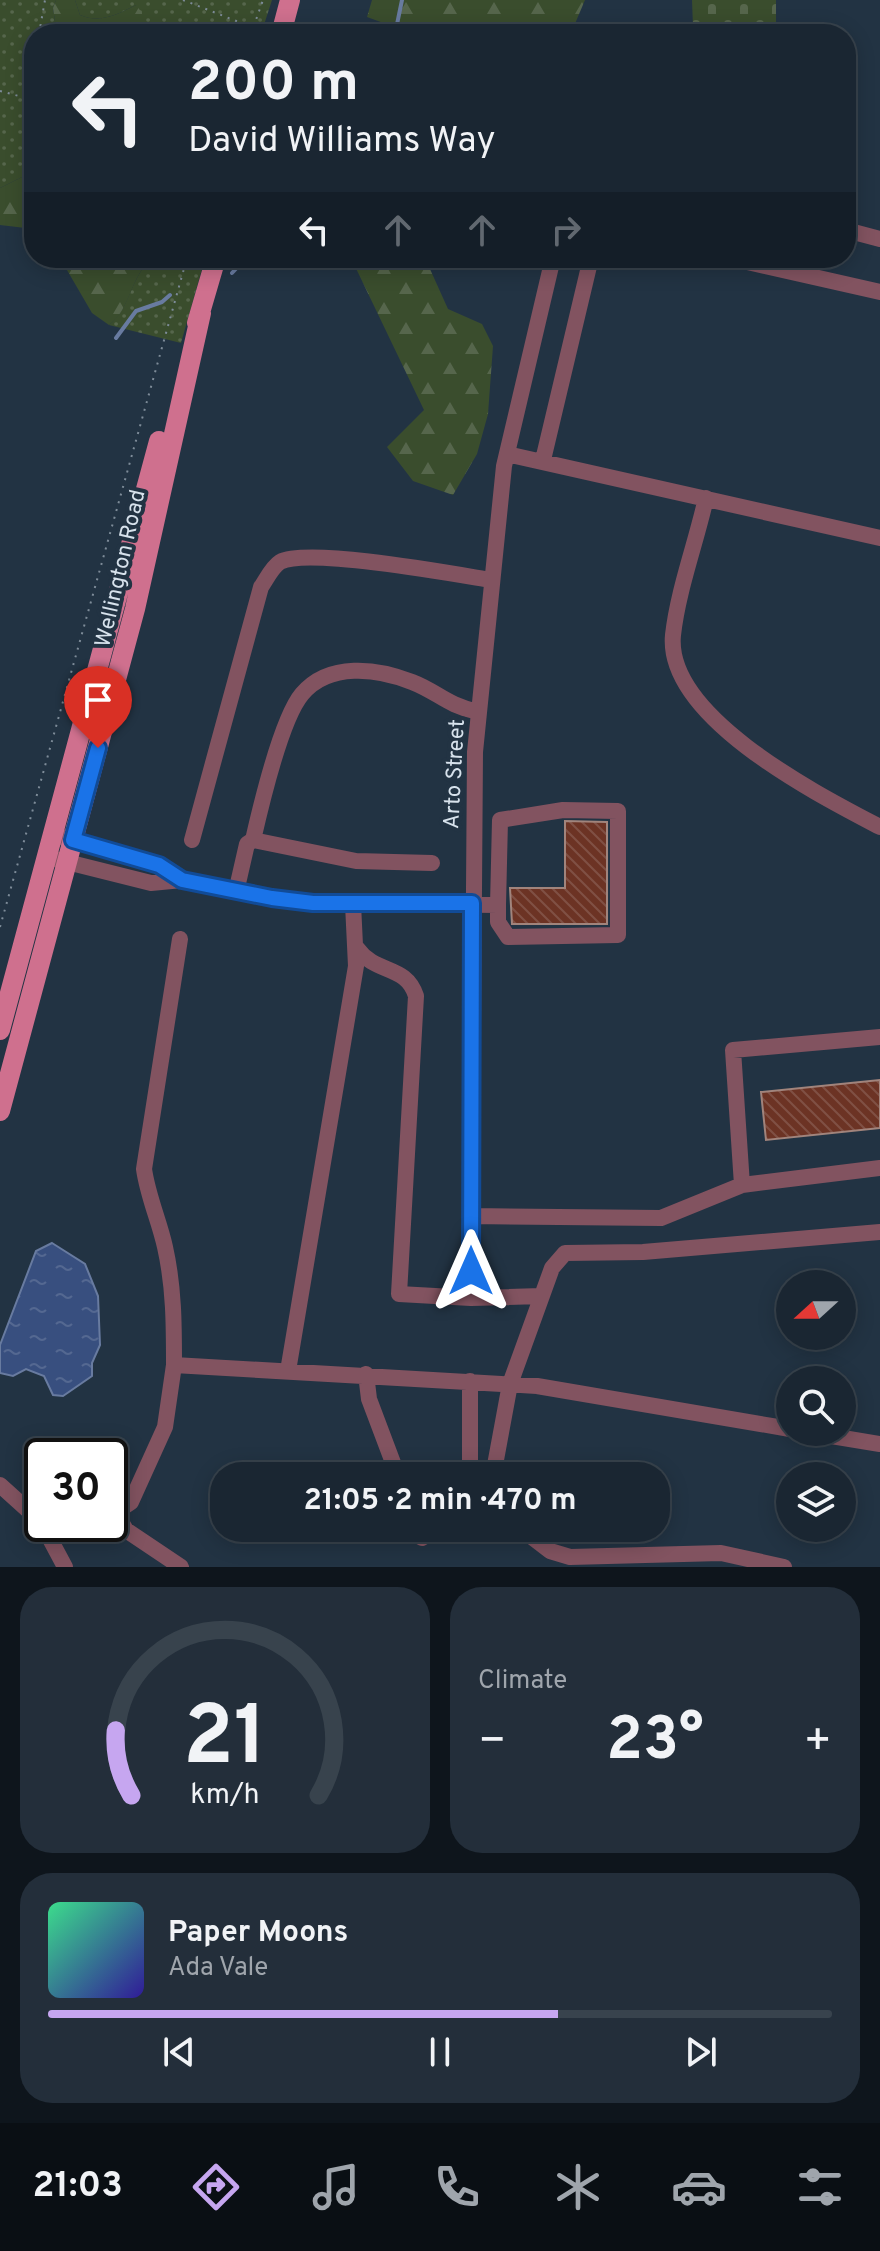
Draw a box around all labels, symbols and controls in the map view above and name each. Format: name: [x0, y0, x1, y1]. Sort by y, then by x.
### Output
text: 200 m: [188, 50, 359, 120]
icon: left: [56, 56, 160, 160]
text: David Williams Way: [188, 119, 495, 165]
icon: left: [292, 208, 336, 252]
icon: ahead: [376, 208, 420, 252]
icon: ahead: [460, 208, 504, 252]
icon: right: [544, 208, 588, 252]
street label: Wellington Road: [90, 487, 153, 650]
pin: [64, 666, 132, 748]
icon: arrive: [76, 678, 120, 722]
street label: Arto Street: [439, 719, 472, 830]
position arrow: [429, 1229, 513, 1313]
north arrow: [776, 1270, 856, 1350]
map controls: [776, 1270, 856, 1542]
button: search: [776, 1366, 856, 1446]
speed limit sign: 30: [24, 1438, 128, 1542]
button: layers: [776, 1462, 856, 1542]
text: 21:05 · 2 min · 470 m: [303, 1483, 577, 1520]
text: Climate: [478, 1665, 567, 1698]
text: 21: [183, 1689, 267, 1794]
text: 23°: [606, 1705, 704, 1781]
text: −: [478, 1715, 506, 1771]
text: +: [804, 1715, 832, 1771]
text: km/h: [190, 1778, 260, 1814]
text: Paper Moons: [168, 1915, 348, 1952]
text: Ada Vale: [168, 1952, 268, 1985]
icon: previous: [157, 2030, 201, 2074]
icon: pause: [418, 2030, 462, 2074]
icon: next: [679, 2030, 723, 2074]
icon: directions: [188, 2159, 244, 2215]
icon: music: [308, 2159, 364, 2215]
icon: phone: [429, 2159, 485, 2215]
icon: climate: [550, 2159, 606, 2215]
icon: car: [671, 2159, 727, 2215]
icon: filters: [792, 2159, 848, 2215]
text: 21:03: [32, 2164, 123, 2210]

